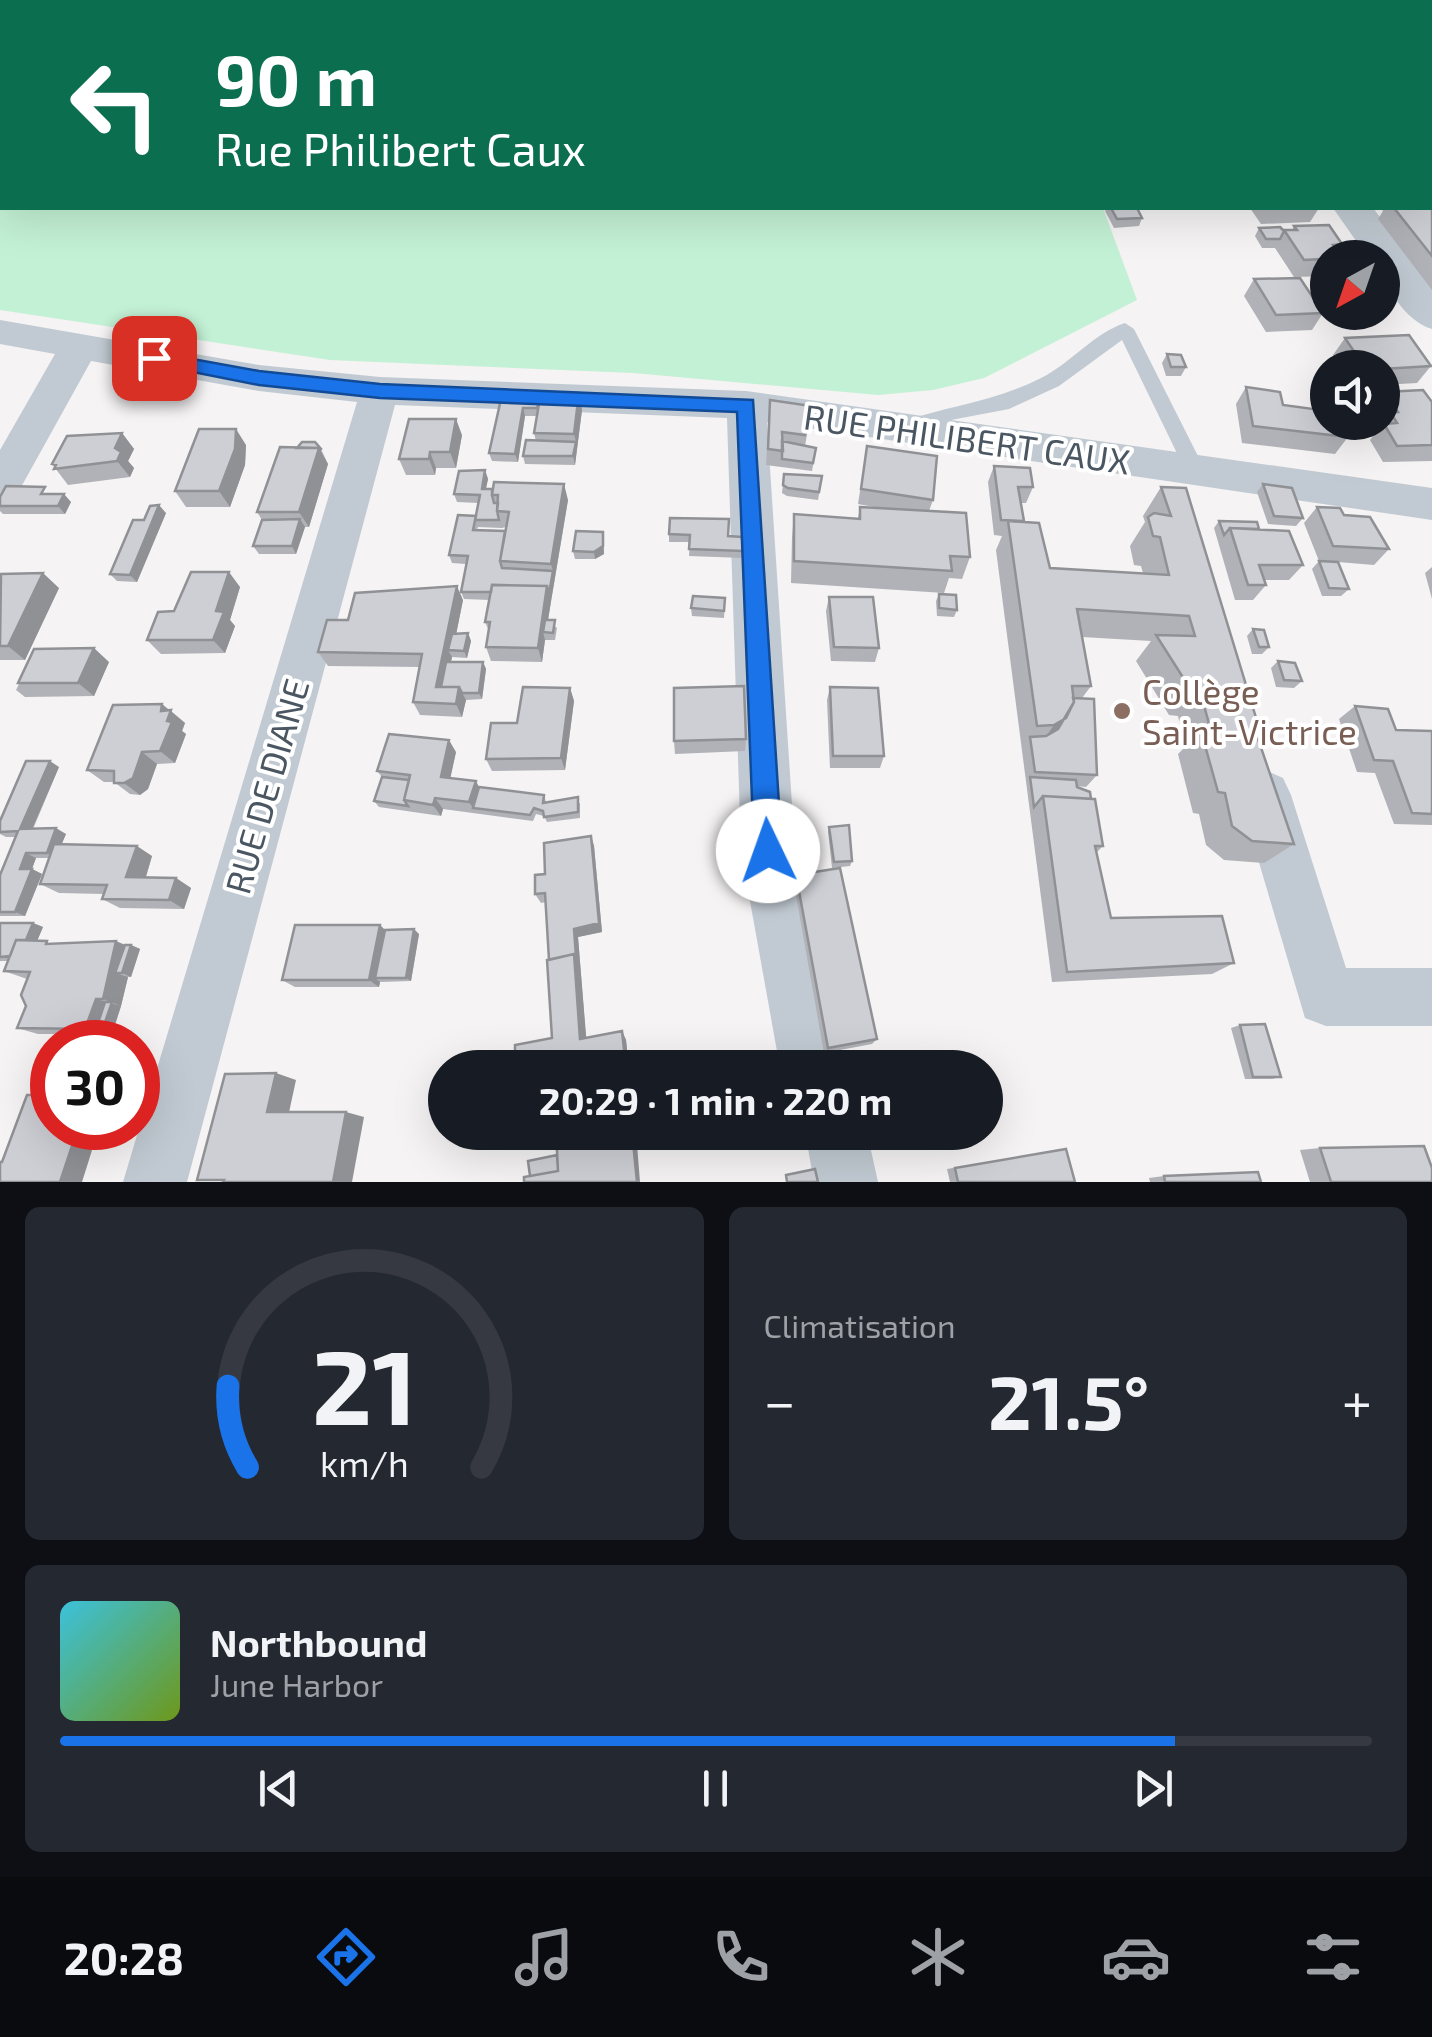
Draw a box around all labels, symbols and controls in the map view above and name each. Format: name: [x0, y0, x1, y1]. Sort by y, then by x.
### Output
text: 90 m: [215, 36, 377, 120]
icon: left: [50, 40, 180, 170]
text: Rue Philibert Caux: [215, 121, 586, 175]
north arrow: [1310, 240, 1400, 330]
map controls: [1310, 240, 1400, 440]
pin: [112, 316, 197, 401]
icon: arrive: [127, 331, 182, 386]
button: sound: [1310, 350, 1400, 440]
street label: RUE PHILIBERT CAUX: [801, 394, 1133, 482]
place label: Collège Saint-Victrice: [1142, 670, 1357, 752]
street label: RUE DE DIANE: [215, 674, 317, 898]
marker: Collège Saint-Victrice: [1111, 700, 1133, 722]
position arrow: [716, 799, 820, 903]
speed limit sign: 30: [30, 1020, 160, 1150]
text: 20:29 · 1 min · 220 m: [539, 1077, 892, 1123]
text: Climatisation: [764, 1306, 956, 1344]
text: 21: [312, 1321, 417, 1446]
text: 21.5°: [988, 1355, 1149, 1445]
text: −: [764, 1367, 796, 1433]
text: +: [1342, 1367, 1372, 1433]
text: km/h: [320, 1441, 409, 1484]
text: Northbound: [210, 1619, 428, 1665]
text: June Harbor: [210, 1665, 383, 1703]
icon: previous: [251, 1761, 306, 1816]
icon: pause: [688, 1761, 743, 1816]
icon: next: [1126, 1761, 1181, 1816]
icon: directions: [311, 1922, 381, 1992]
icon: music: [509, 1922, 579, 1992]
icon: phone: [706, 1922, 776, 1992]
icon: climate: [903, 1922, 973, 1992]
icon: car: [1101, 1922, 1171, 1992]
icon: filters: [1298, 1922, 1368, 1992]
text: 20:28: [64, 1930, 184, 1984]

